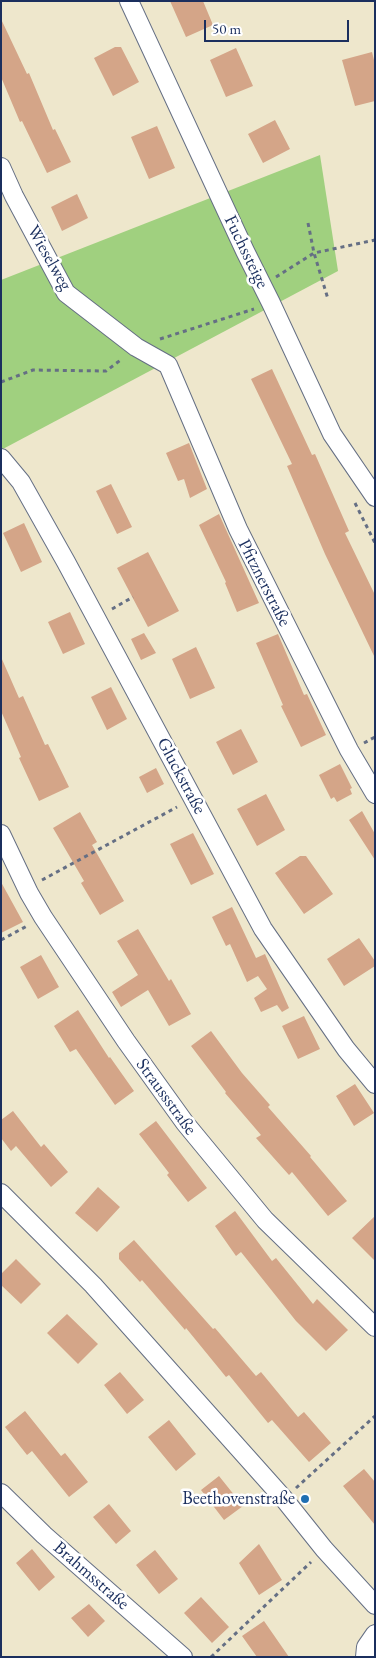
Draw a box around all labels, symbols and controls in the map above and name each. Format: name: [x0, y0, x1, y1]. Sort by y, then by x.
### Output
scale bar: [206, 10, 351, 42]
text: 50 m: [212, 19, 241, 38]
street label: Fuchssteige: [219, 212, 273, 292]
street label: Wieselweg: [22, 222, 76, 294]
street label: Pfitznerstraße: [233, 536, 295, 630]
street label: Gluckstraße: [152, 734, 210, 818]
street label: Straussstraße: [131, 1055, 201, 1139]
place label: Beethovenstraße: [182, 1488, 295, 1510]
marker: Beethovenstraße: [299, 1493, 311, 1505]
street label: Brahmsstraße: [49, 1537, 133, 1615]

